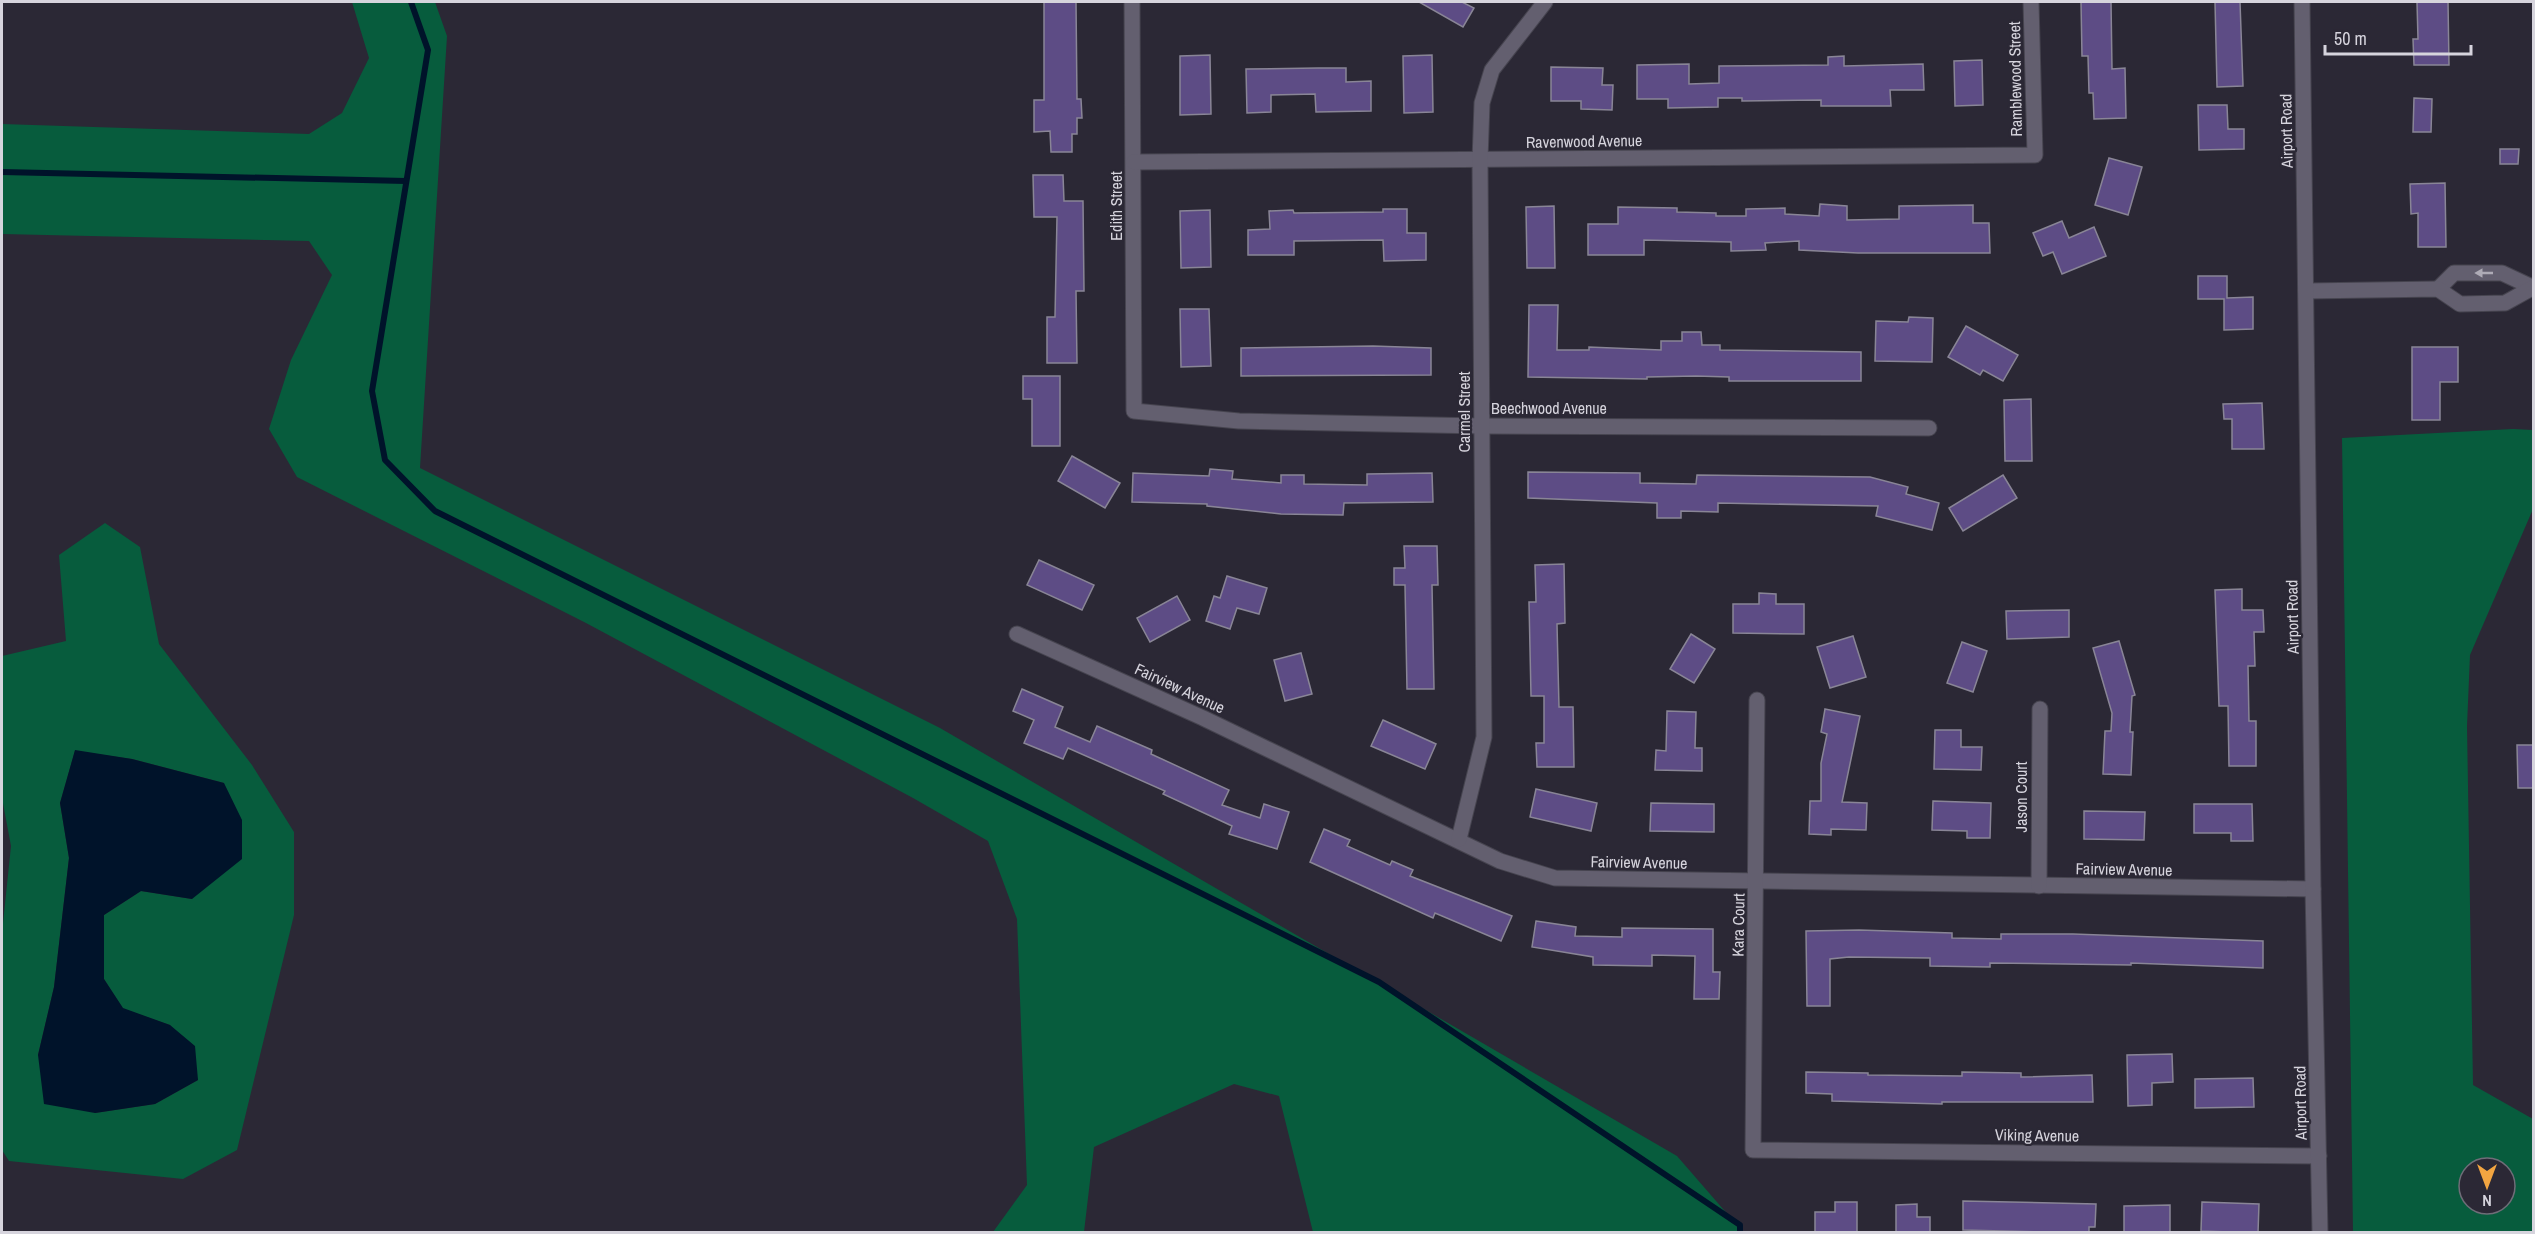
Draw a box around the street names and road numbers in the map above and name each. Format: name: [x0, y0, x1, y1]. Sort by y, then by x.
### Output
street label: Ramblewood Street: [2003, 21, 2027, 137]
street label: Airport Road: [2274, 94, 2298, 169]
street label: Ravenwood Avenue: [1526, 129, 1642, 153]
street label: Edith Street: [1105, 171, 1127, 241]
street label: Carmel Street: [1453, 371, 1475, 452]
street label: Beechwood Avenue: [1491, 397, 1607, 419]
street label: Airport Road: [2280, 580, 2304, 655]
street label: Fairview Avenue: [1131, 658, 1229, 718]
street label: Jason Court: [2010, 761, 2032, 832]
street label: Fairview Avenue: [1590, 850, 1688, 874]
street label: Fairview Avenue: [2075, 857, 2173, 881]
street label: Kara Court: [1726, 893, 1750, 957]
street label: Airport Road: [2288, 1066, 2312, 1141]
street label: Viking Avenue: [1995, 1123, 2079, 1147]

